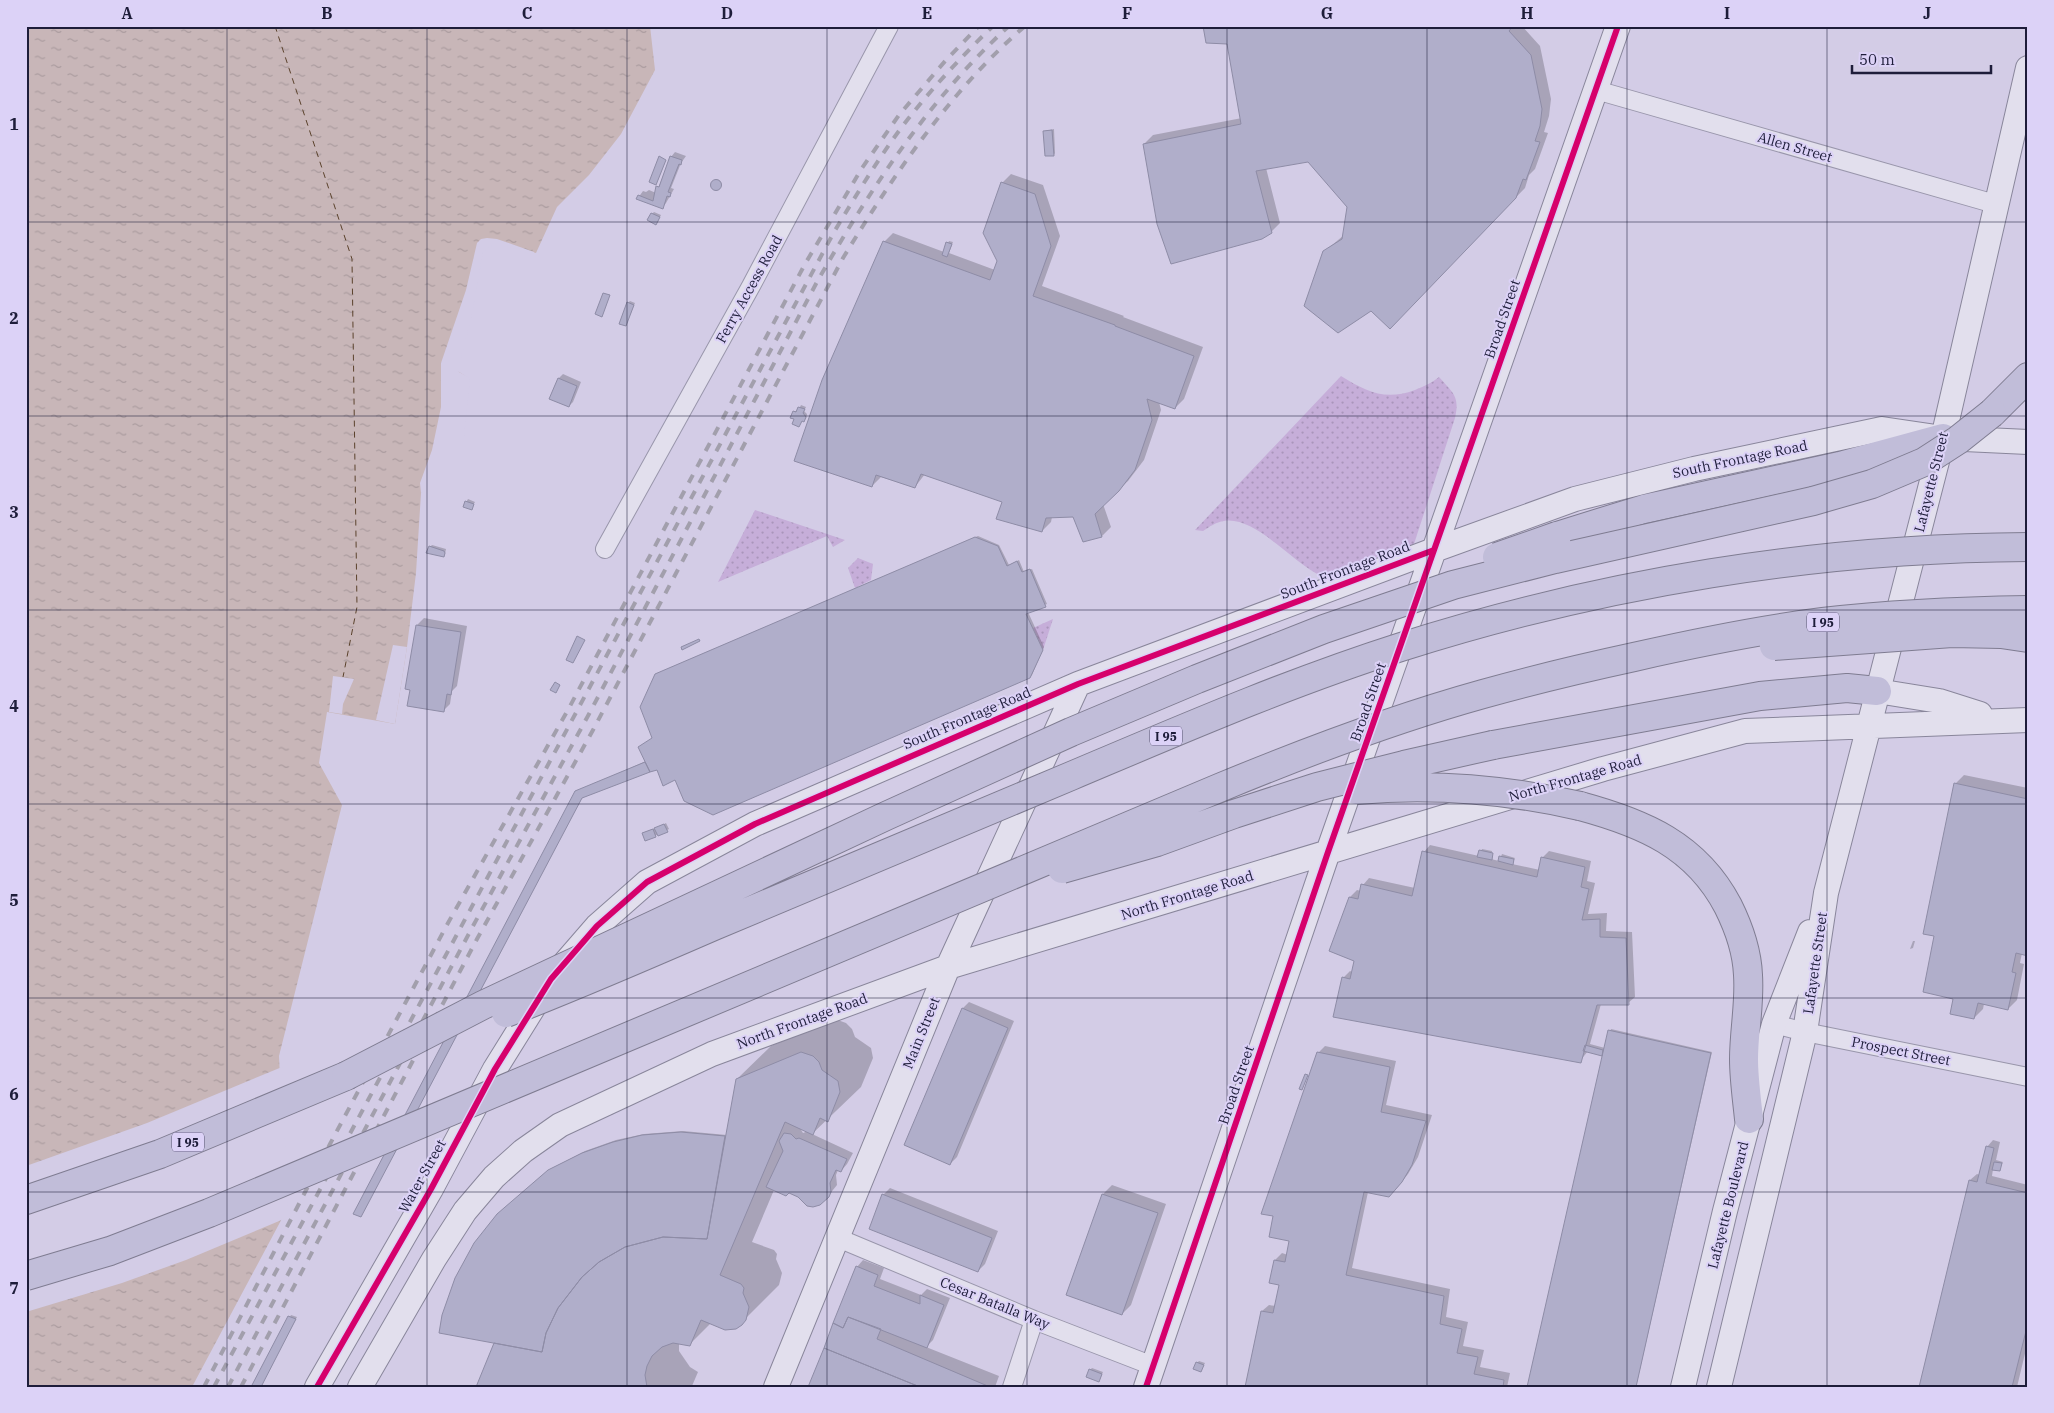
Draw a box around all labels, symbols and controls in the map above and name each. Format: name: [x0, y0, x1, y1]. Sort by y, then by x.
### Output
text: A: [121, 3, 133, 23]
text: B: [321, 3, 333, 23]
text: C: [522, 3, 532, 23]
text: D: [721, 3, 733, 23]
text: E: [922, 3, 932, 23]
text: F: [1122, 3, 1132, 23]
text: G: [1321, 3, 1333, 23]
text: H: [1521, 3, 1534, 23]
text: I: [1724, 3, 1730, 23]
text: J: [1923, 3, 1931, 23]
scale bar: [1852, 42, 1990, 74]
text: 50 m: [1859, 50, 1895, 69]
text: 1: [9, 114, 19, 134]
street label: Allen Street: [1756, 128, 1834, 166]
street label: Ferry Access Road: [712, 231, 786, 346]
street label: Broad Street: [1480, 277, 1524, 361]
text: 2: [9, 308, 19, 328]
street label: Lafayette Street: [1910, 430, 1952, 534]
street label: South Frontage Road: [1671, 436, 1810, 482]
text: 3: [9, 502, 19, 522]
street label: South Frontage Road: [1278, 537, 1413, 603]
road number: I 95: [1807, 612, 1839, 632]
street label: Broad Street: [1346, 660, 1390, 744]
street label: South Frontage Road: [900, 683, 1034, 753]
text: 4: [9, 696, 19, 716]
road number: I 95: [1150, 726, 1182, 746]
street label: North Frontage Road: [1506, 750, 1644, 806]
street label: North Frontage Road: [1119, 866, 1256, 924]
text: 5: [9, 890, 19, 910]
street label: Lafayette Street: [1799, 911, 1831, 1015]
street label: North Frontage Road: [734, 989, 870, 1053]
street label: Main Street: [898, 994, 944, 1072]
street label: Prospect Street: [1850, 1033, 1952, 1069]
street label: Broad Street: [1214, 1043, 1258, 1127]
text: 6: [9, 1084, 19, 1104]
road number: I 95: [172, 1132, 204, 1152]
street label: Water Street: [394, 1136, 450, 1216]
street label: Lafayette Boulevard: [1703, 1139, 1753, 1271]
street label: Cesar Batalla Way: [937, 1273, 1053, 1333]
text: 7: [9, 1278, 19, 1298]

